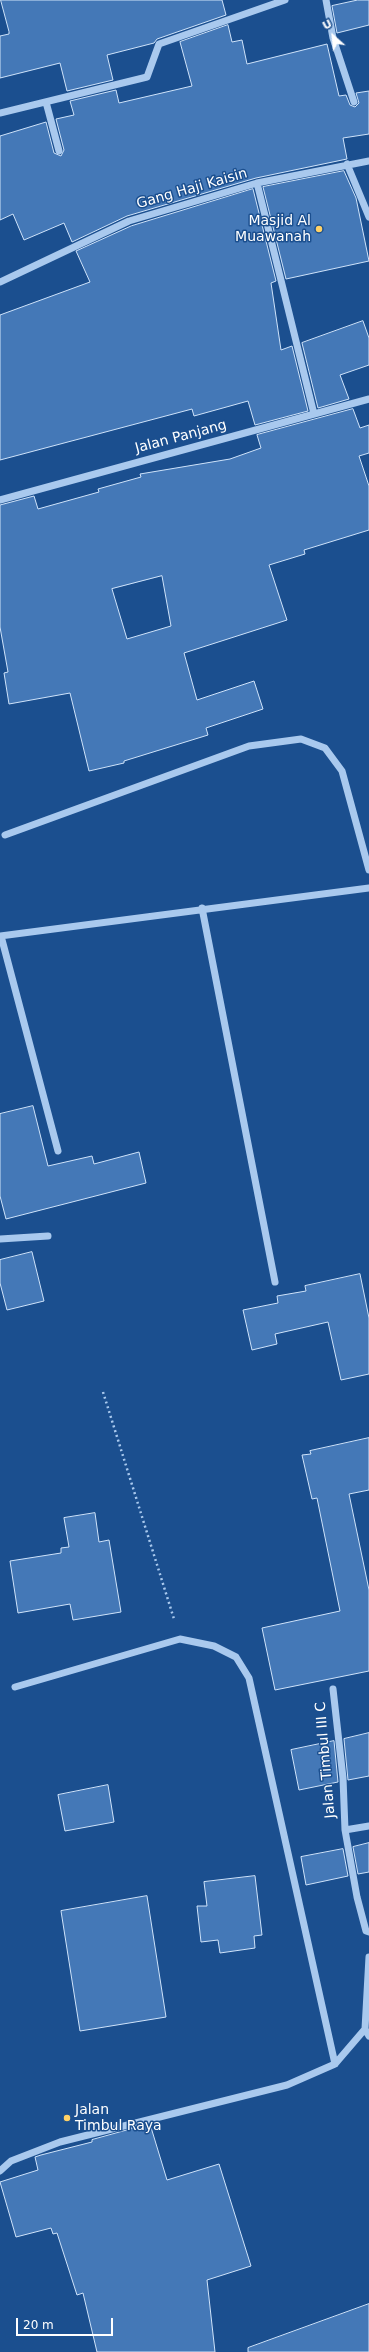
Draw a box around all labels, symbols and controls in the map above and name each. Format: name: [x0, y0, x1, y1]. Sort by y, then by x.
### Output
north arrow: [313, 16, 353, 56]
text: U: [320, 17, 334, 33]
street label: Gang Haji Kaisin: [135, 165, 249, 213]
place label: Masjid Al Muawanah: [235, 213, 311, 246]
marker: Masjid Al Muawanah: [314, 224, 324, 234]
street label: Jalan Panjang: [133, 417, 229, 457]
street label: Jalan Timbul III C: [313, 1701, 339, 1819]
place label: Jalan Timbul Raya: [75, 2102, 162, 2134]
marker: Jalan Timbul Raya: [62, 2113, 72, 2123]
scale bar: [18, 2310, 115, 2336]
text: 20 m: [23, 2318, 54, 2332]

